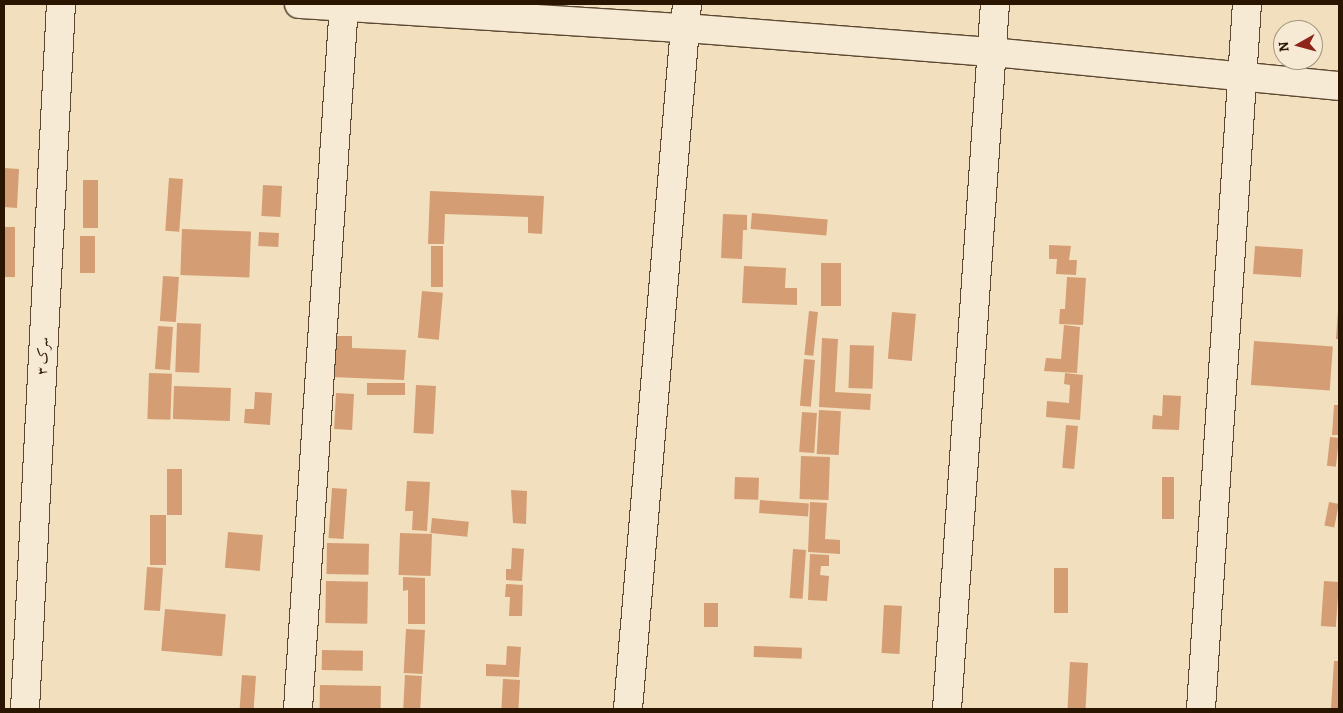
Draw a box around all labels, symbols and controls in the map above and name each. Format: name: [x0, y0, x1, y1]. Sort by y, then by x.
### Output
north arrow: [1273, 20, 1323, 70]
text: N: [1274, 41, 1294, 53]
street label: سرک ۳: [34, 336, 52, 376]

